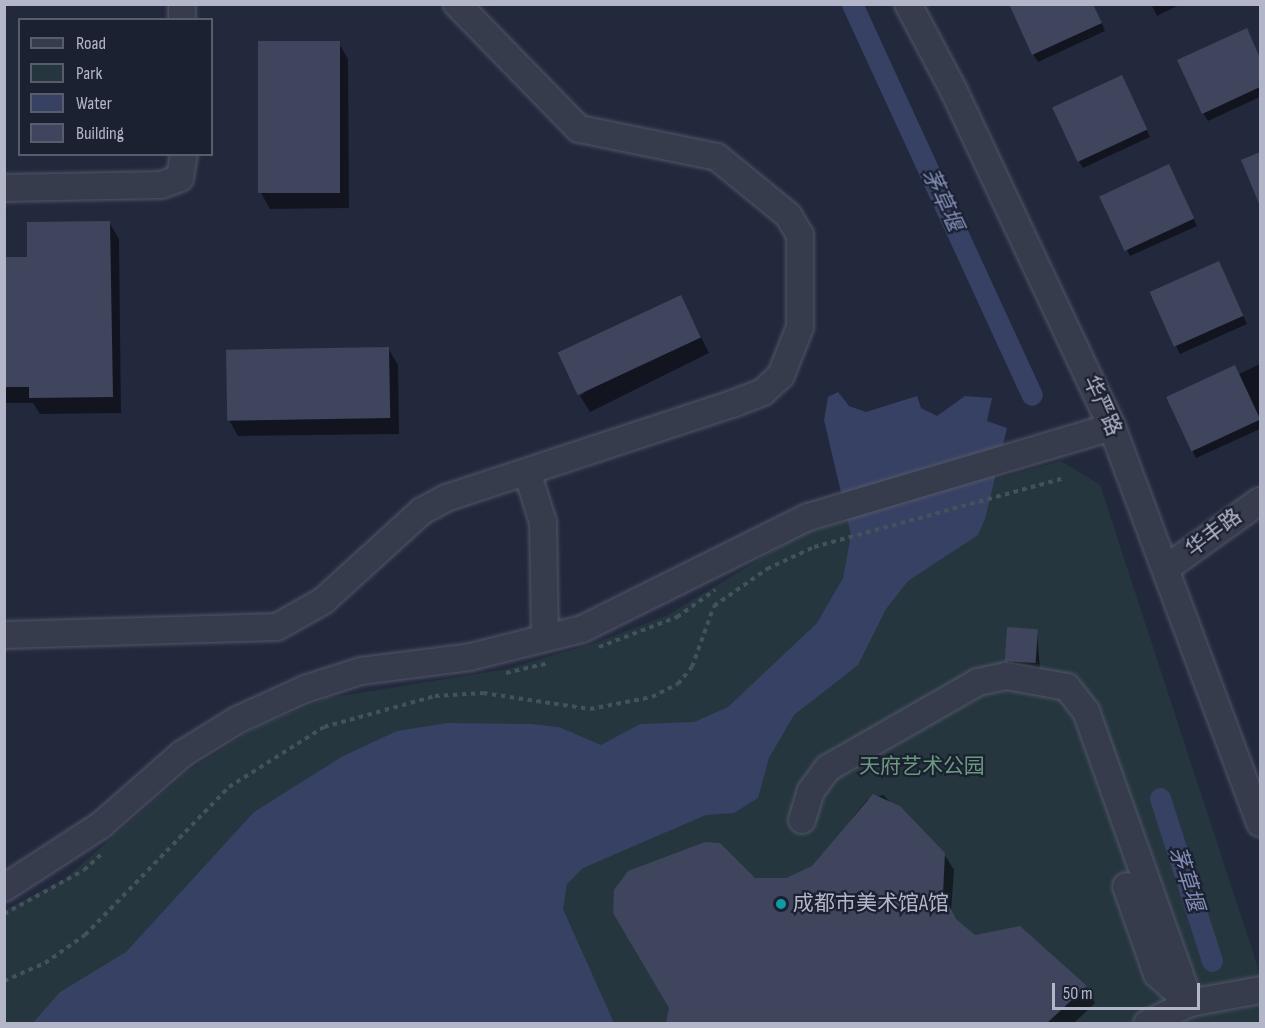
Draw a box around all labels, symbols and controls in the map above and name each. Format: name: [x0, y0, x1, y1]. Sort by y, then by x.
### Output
legend: [18, 18, 213, 156]
text: Road: [76, 33, 106, 54]
text: Park: [76, 63, 102, 84]
text: Water: [76, 93, 112, 114]
text: Building: [76, 123, 124, 144]
water label: 茅草堰: [916, 165, 968, 235]
street label: 华严路: [1078, 372, 1126, 440]
street label: 华丰路: [1181, 504, 1247, 562]
park label: 天府艺术公园: [859, 754, 985, 780]
water label: 茅草堰: [1163, 844, 1209, 914]
place label: 成都市美术馆A馆: [793, 891, 949, 917]
marker: 成都市美术馆A馆: [774, 897, 788, 911]
scale bar: [1055, 971, 1204, 1009]
text: 50 m: [1063, 983, 1093, 1004]

